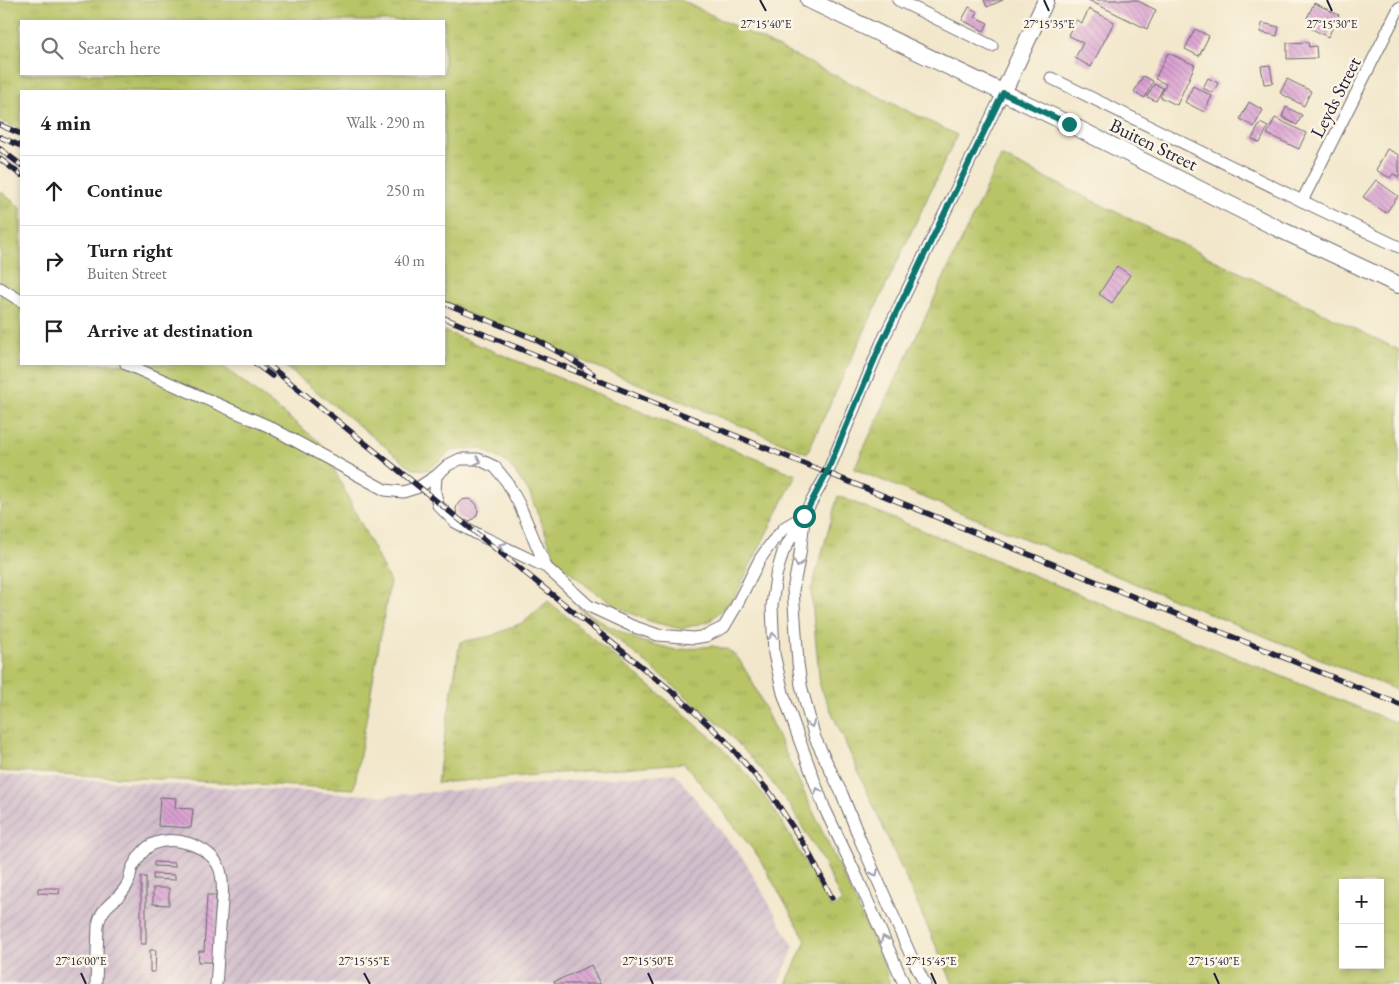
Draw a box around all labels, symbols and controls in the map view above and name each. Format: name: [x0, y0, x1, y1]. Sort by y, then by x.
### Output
text: 27°15'40"E: [740, 16, 792, 32]
text: 27°15'35"E: [1023, 16, 1075, 32]
text: 27°15'30"E: [1306, 16, 1358, 32]
search box: [20, 20, 445, 75]
icon: search: [38, 34, 66, 62]
text: Search here: [78, 35, 160, 60]
street label: Leyds Street: [1304, 52, 1366, 142]
text: 4 min: [40, 109, 91, 136]
text: Walk · 290 m: [346, 112, 425, 133]
street label: Buiten Street: [1106, 112, 1202, 176]
route end: [1058, 113, 1081, 136]
icon: ahead: [40, 177, 68, 205]
text: Continue: [87, 178, 162, 203]
text: 250 m: [386, 180, 425, 201]
text: Turn right: [87, 238, 173, 263]
icon: right: [40, 247, 68, 275]
text: 40 m: [394, 250, 425, 271]
text: Buiten Street: [87, 263, 167, 284]
icon: arrive: [40, 317, 68, 345]
text: Arrive at destination: [87, 318, 253, 343]
one-way arrow: [473, 455, 482, 466]
route start: [793, 505, 816, 528]
one-way arrow: [498, 542, 507, 553]
one-way arrow: [794, 560, 804, 568]
one-way arrow: [768, 631, 779, 639]
one-way arrow: [805, 720, 816, 729]
one-way arrow: [814, 787, 824, 796]
one-way arrow: [869, 868, 880, 877]
map controls: [1339, 879, 1384, 969]
button: +: [1339, 879, 1384, 924]
button: −: [1339, 924, 1384, 969]
one-way arrow: [880, 935, 891, 944]
text: 27°16'00"E: [55, 953, 107, 969]
text: 27°15'55"E: [338, 953, 390, 969]
text: 27°15'50"E: [622, 953, 674, 969]
text: 27°15'45"E: [905, 953, 957, 969]
text: 27°15'40"E: [1188, 953, 1240, 969]

